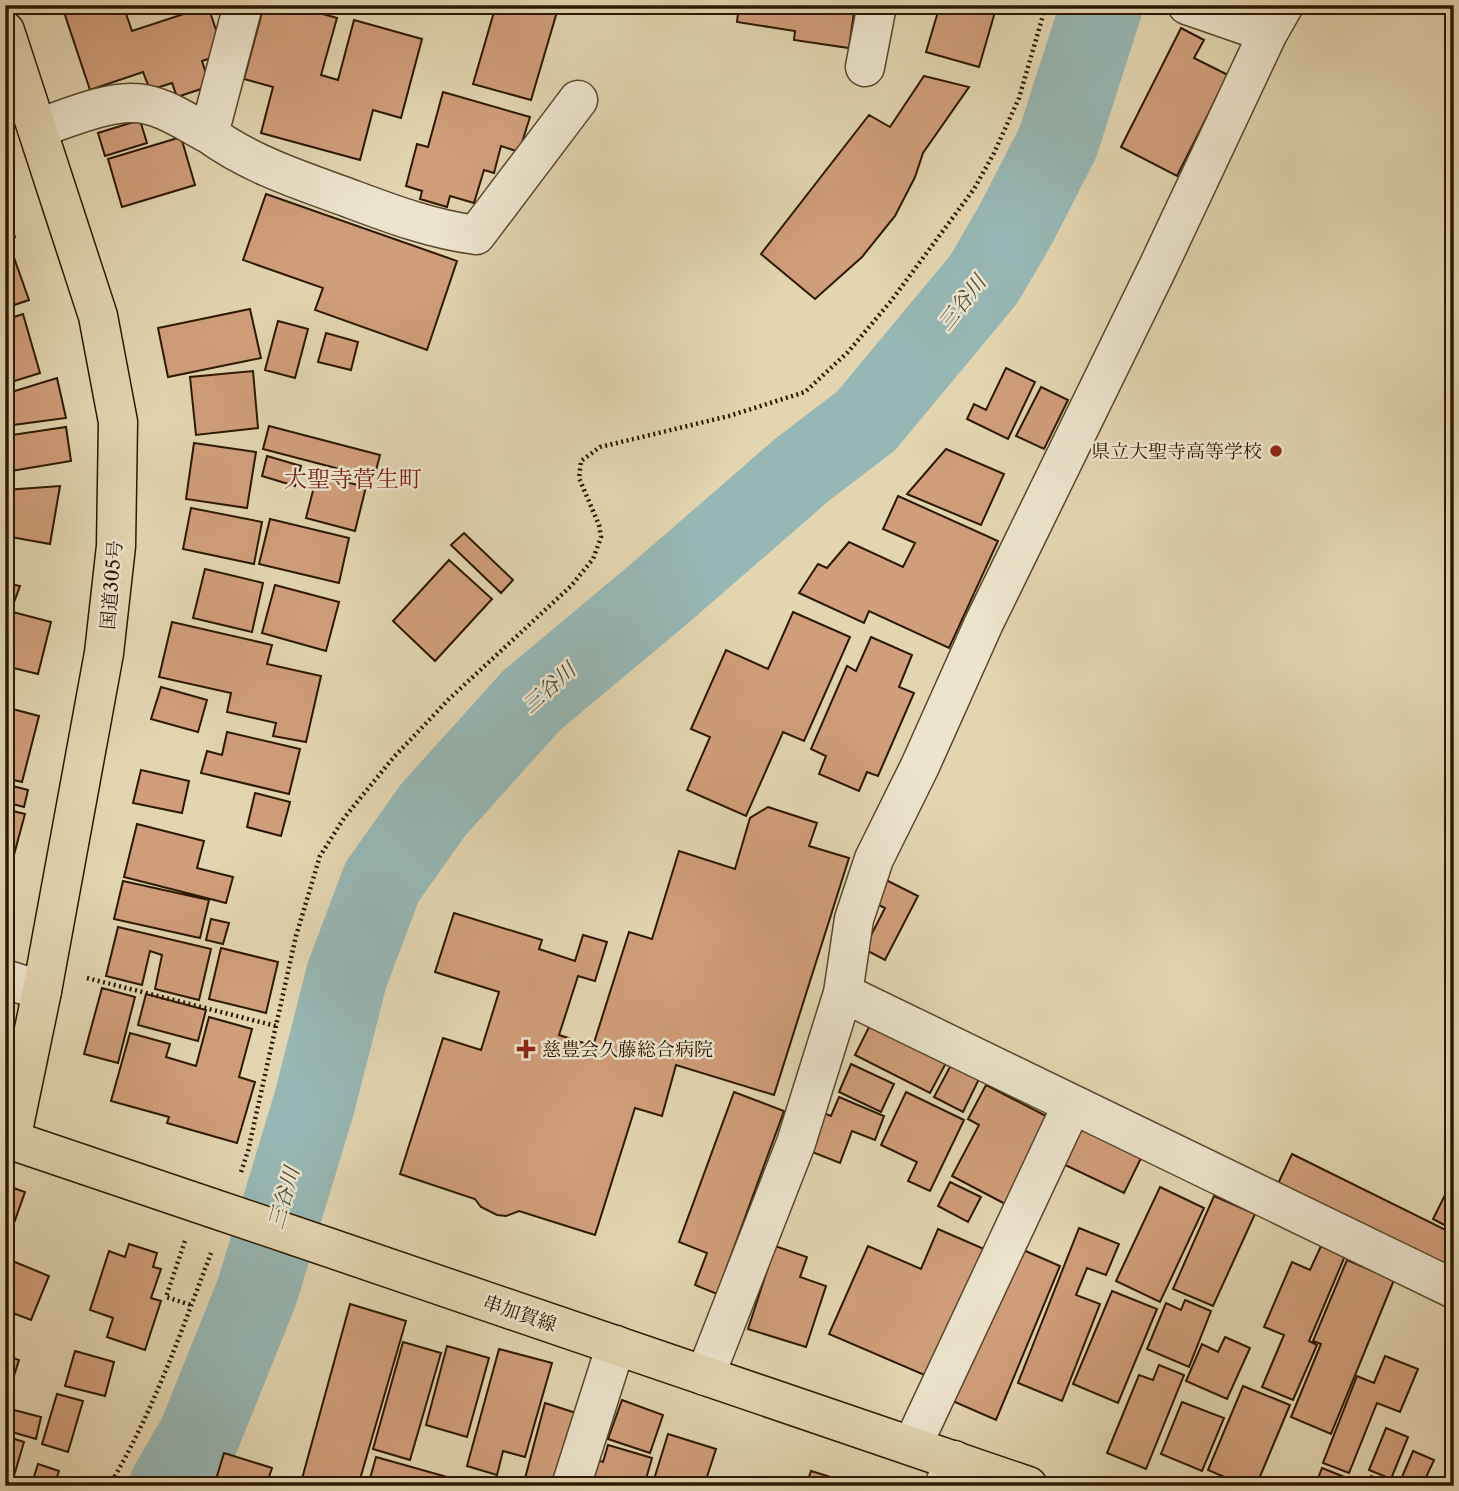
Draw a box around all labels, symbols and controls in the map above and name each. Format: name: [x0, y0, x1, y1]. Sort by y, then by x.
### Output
water label: 三谷川: [932, 269, 992, 335]
place label: 県立大聖寺高等学校: [1091, 440, 1262, 463]
marker: 県立大聖寺高等学校: [1268, 443, 1284, 459]
district label: 大聖寺菅生町: [284, 465, 422, 493]
street label: 国道305号: [96, 539, 127, 631]
water label: 三谷川: [517, 656, 582, 718]
place label: 慈豊会久藤総合病院: [542, 1038, 713, 1061]
marker: 慈豊会久藤総合病院: [516, 1039, 536, 1059]
water label: 三谷川: [263, 1162, 305, 1232]
street label: 串加賀線: [480, 1290, 560, 1337]

